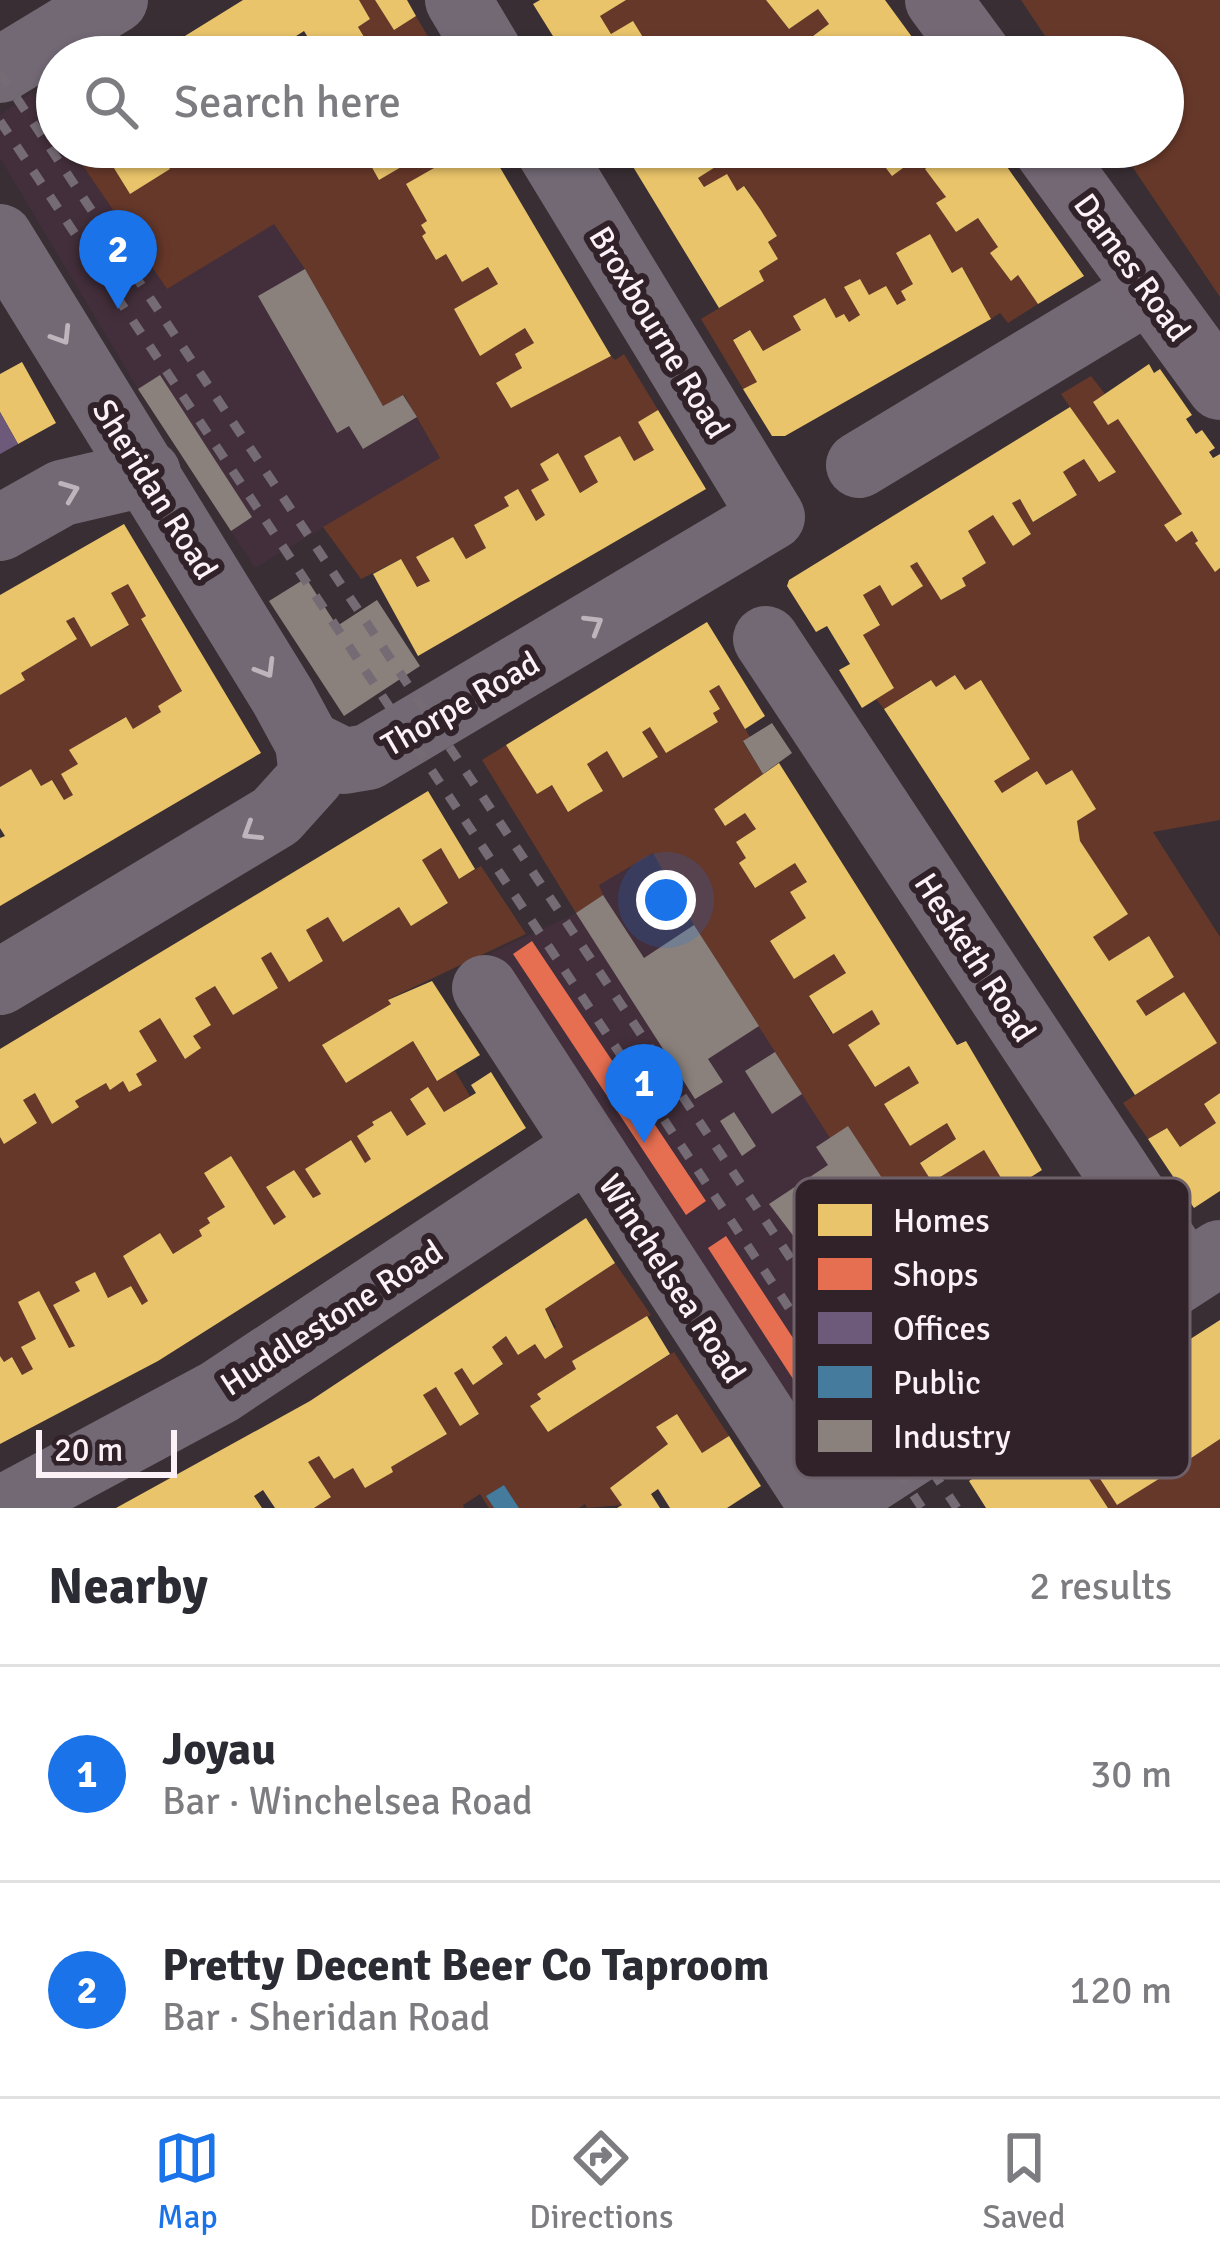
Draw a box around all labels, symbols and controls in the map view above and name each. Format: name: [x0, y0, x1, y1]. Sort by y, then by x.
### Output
search box: [36, 36, 1184, 168]
icon: search: [78, 69, 144, 135]
text: Search here: [174, 75, 401, 130]
street label: Dames Road: [1064, 186, 1199, 350]
pin: 2: [79, 210, 157, 309]
street label: Broxbourne Road: [579, 219, 738, 446]
one-way arrow: [48, 323, 70, 345]
street label: Sheridan Road: [83, 392, 226, 587]
one-way arrow: [59, 481, 80, 505]
one-way arrow: [581, 616, 603, 638]
street label: Thorpe Road: [375, 643, 547, 766]
one-way arrow: [252, 656, 274, 678]
one-way arrow: [242, 818, 264, 840]
street label: Hesketh Road: [905, 866, 1045, 1050]
your location: [636, 870, 696, 930]
pin: 1: [605, 1044, 683, 1143]
street label: Winchelsea Road: [589, 1167, 754, 1391]
legend: [794, 1178, 1190, 1478]
text: Homes: [893, 1201, 990, 1242]
street label: Huddlestone Road: [213, 1231, 451, 1405]
text: Shops: [893, 1255, 978, 1296]
text: Offices: [893, 1309, 990, 1350]
text: Public: [893, 1363, 981, 1404]
text: Industry: [893, 1417, 1011, 1458]
scale bar: [36, 1424, 177, 1477]
text: 20 m: [54, 1430, 123, 1471]
text: Nearby: [48, 1555, 208, 1618]
text: 2 results: [1029, 1562, 1172, 1610]
text: Joyau: [162, 1722, 276, 1777]
text: 1: [76, 1750, 98, 1798]
text: 30 m: [1090, 1750, 1172, 1798]
text: Bar · Winchelsea Road: [162, 1777, 533, 1825]
text: Pretty Decent Beer Co Taproom: [162, 1938, 769, 1993]
text: 2: [76, 1966, 98, 2014]
text: 120 m: [1069, 1966, 1172, 2014]
text: Bar · Sheridan Road: [162, 1993, 491, 2041]
tab: Map: [154, 2125, 220, 2238]
tab: Directions: [529, 2125, 674, 2238]
tab: Saved: [982, 2125, 1066, 2238]

